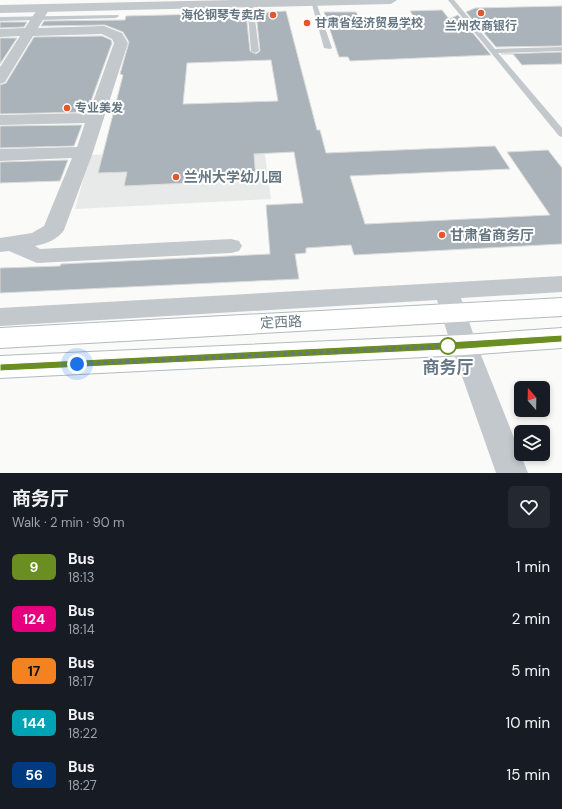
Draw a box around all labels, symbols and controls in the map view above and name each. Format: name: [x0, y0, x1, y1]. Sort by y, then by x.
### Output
place label: 海伦钢琴专卖店: [181, 7, 265, 23]
marker: 兰州农商银行: [476, 8, 486, 18]
marker: 海伦钢琴专卖店: [268, 10, 278, 20]
place label: 甘肃省经济贸易学校: [315, 15, 423, 31]
marker: 甘肃省经济贸易学校: [302, 18, 312, 28]
place label: 兰州农商银行: [445, 18, 517, 34]
place label: 专业美发: [75, 100, 123, 116]
marker: 专业美发: [62, 103, 72, 113]
place label: 兰州大学幼儿园: [184, 168, 282, 186]
marker: 兰州大学幼儿园: [171, 172, 181, 182]
place label: 甘肃省商务厅: [450, 226, 534, 244]
marker: 甘肃省商务厅: [437, 230, 447, 240]
street label: 定西路: [260, 312, 302, 332]
marker: 商务厅: [439, 337, 457, 355]
your location: [67, 354, 87, 374]
place label: 商务厅: [423, 356, 474, 378]
north arrow: [514, 381, 550, 417]
map controls: [514, 381, 550, 461]
button: layers: [514, 425, 550, 461]
text: 商务厅: [12, 486, 69, 511]
button: heart: [508, 486, 550, 528]
text: Walk · 2 min · 90 m: [12, 514, 125, 531]
text: Bus: [68, 549, 95, 569]
text: 1 min: [516, 557, 550, 577]
text: 9: [30, 558, 38, 576]
text: 18:13: [68, 569, 94, 586]
text: Bus: [68, 601, 95, 621]
text: 2 min: [512, 609, 550, 629]
text: 124: [23, 610, 45, 628]
text: 18:14: [68, 621, 95, 638]
text: Bus: [68, 653, 95, 673]
text: 5 min: [511, 661, 550, 681]
text: 17: [28, 662, 40, 680]
text: 18:17: [68, 673, 94, 690]
text: Bus: [68, 705, 95, 725]
text: 10 min: [505, 713, 550, 733]
text: 144: [22, 714, 46, 732]
text: 18:22: [68, 725, 98, 742]
text: Bus: [68, 757, 95, 777]
text: 15 min: [507, 765, 550, 785]
text: 56: [25, 766, 43, 784]
text: 18:27: [68, 777, 97, 794]

